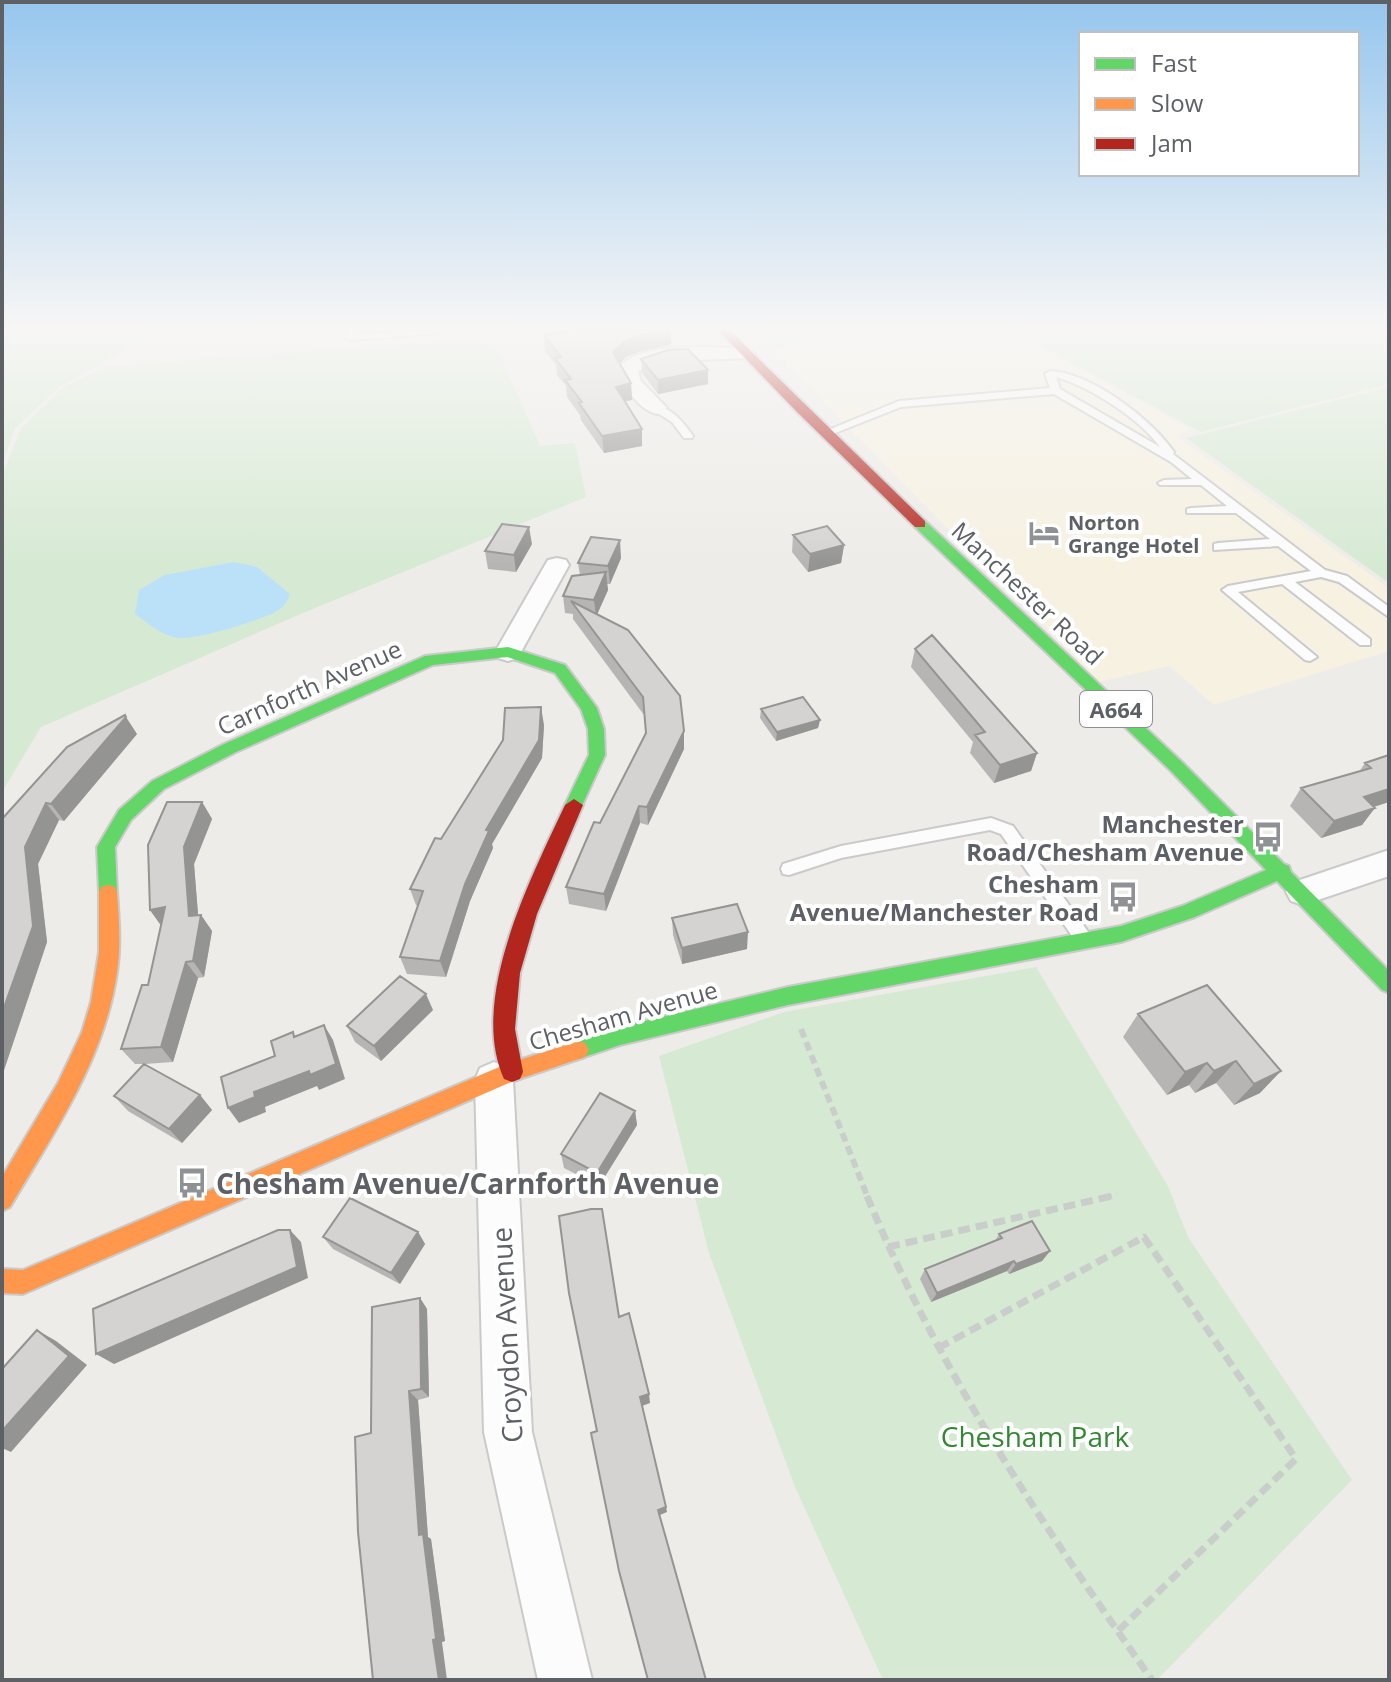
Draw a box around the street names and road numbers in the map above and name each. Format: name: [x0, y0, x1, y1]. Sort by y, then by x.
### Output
street label: Manchester Road: [945, 514, 1111, 672]
street label: Carnforth Avenue: [212, 632, 406, 742]
road number: A664: [1080, 691, 1152, 727]
street label: Chesham Avenue: [525, 972, 721, 1058]
street label: Croydon Avenue: [481, 1226, 531, 1444]

